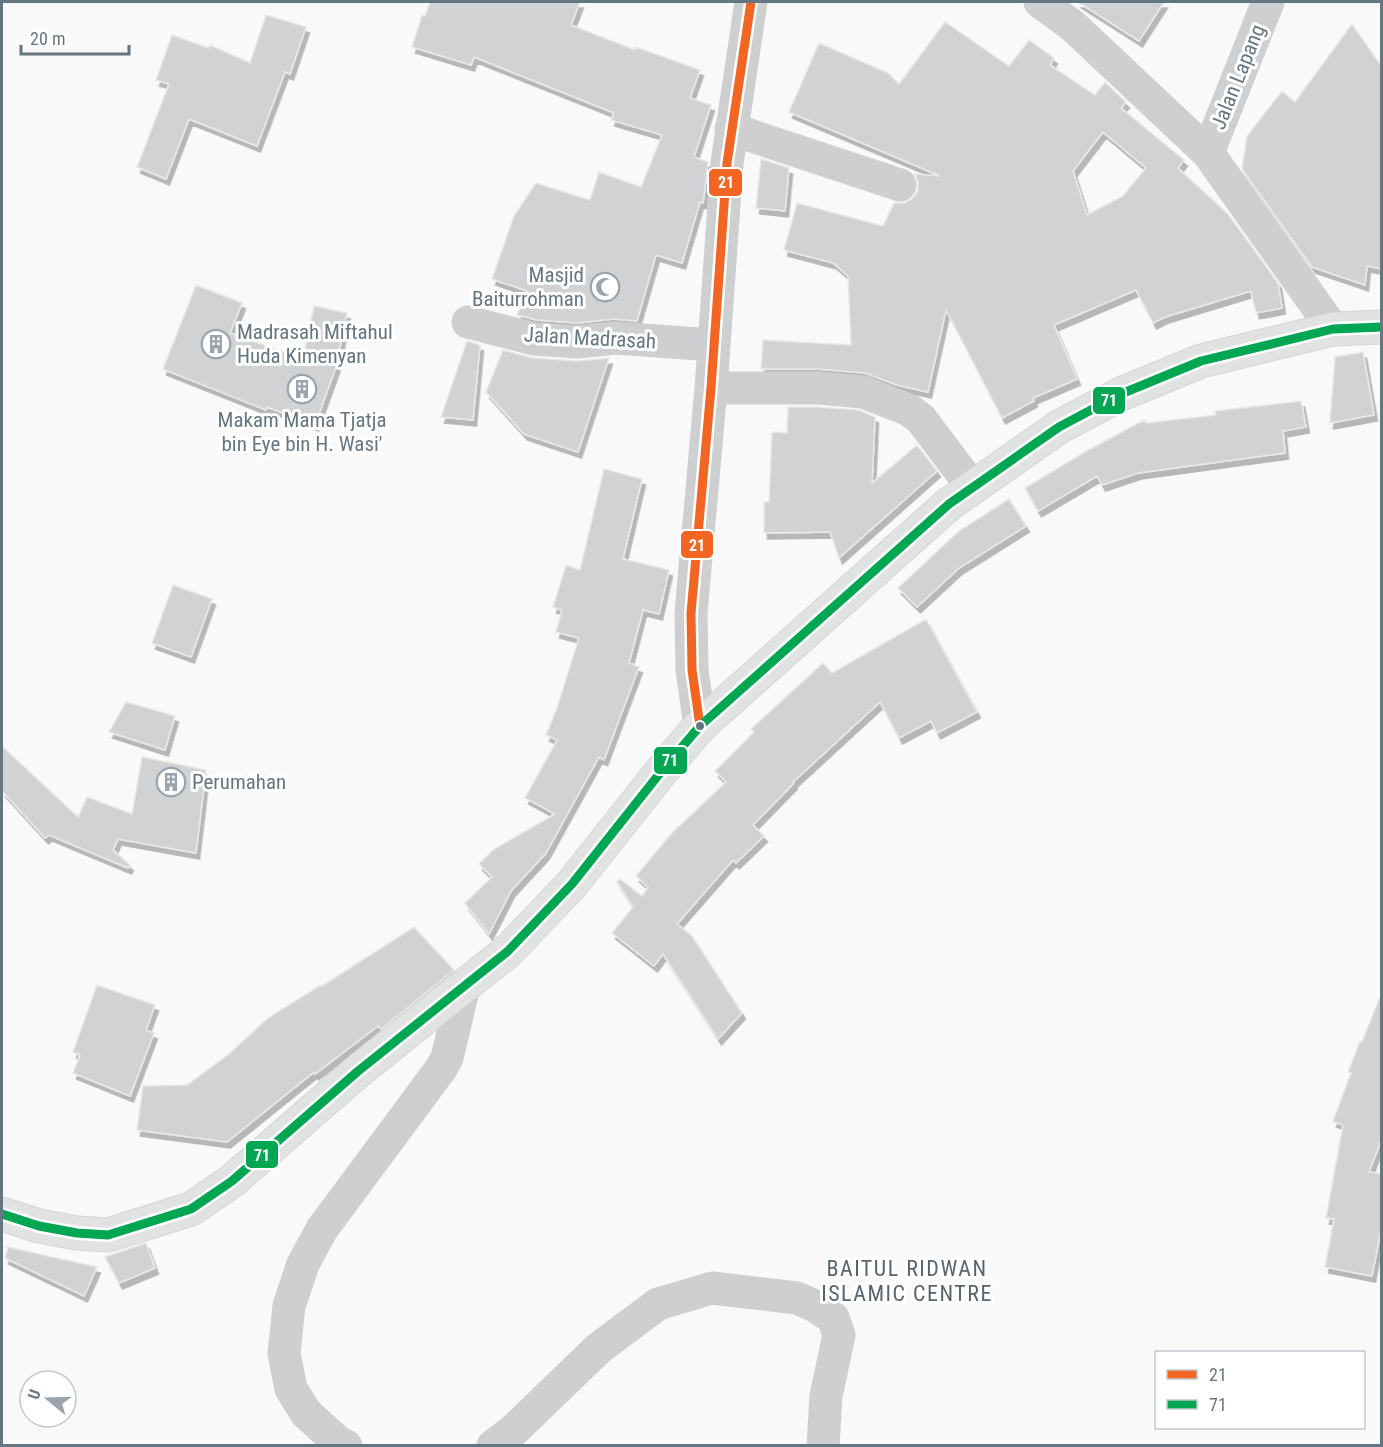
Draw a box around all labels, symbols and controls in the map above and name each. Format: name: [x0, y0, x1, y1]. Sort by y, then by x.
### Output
scale bar: [21, 18, 129, 56]
street label: Jalan Lapang: [1206, 21, 1270, 133]
text: 20 m: [30, 28, 65, 49]
line badge: 21: [708, 168, 743, 197]
text: 21: [718, 173, 734, 192]
place label: Masjid Baiturrohman: [472, 263, 584, 311]
mosque icon: Masjid Baiturrohman: [589, 271, 621, 303]
place label: Madrasah Miftahul Huda Kimenyan: [237, 320, 393, 368]
street label: Jalan Madrasah: [523, 323, 657, 353]
building icon: Madrasah Miftahul Huda Kimenyan: [200, 328, 232, 360]
building icon: Makam Mama Tjatja bin Eye bin H. Wasi': [286, 373, 318, 405]
line badge: 71: [1092, 386, 1126, 415]
text: 71: [1101, 391, 1117, 410]
place label: Makam Mama Tjatja bin Eye bin H. Wasi': [218, 408, 386, 456]
line badge: 21: [680, 530, 714, 559]
text: 21: [689, 536, 705, 555]
unlabelled marker: [694, 720, 706, 732]
line badge: 71: [653, 746, 688, 775]
text: 71: [662, 751, 678, 770]
building icon: Perumahan: [155, 766, 187, 798]
place label: Perumahan: [192, 770, 286, 794]
line badge: 71: [245, 1140, 279, 1169]
text: 71: [254, 1146, 270, 1165]
district label: BAITUL RIDWAN ISLAMIC CENTRE: [821, 1256, 993, 1306]
legend: [1155, 1351, 1365, 1429]
text: 21: [1209, 1364, 1227, 1385]
north arrow: [18, 1369, 78, 1429]
text: U: [24, 1387, 45, 1402]
text: 71: [1209, 1394, 1227, 1415]

